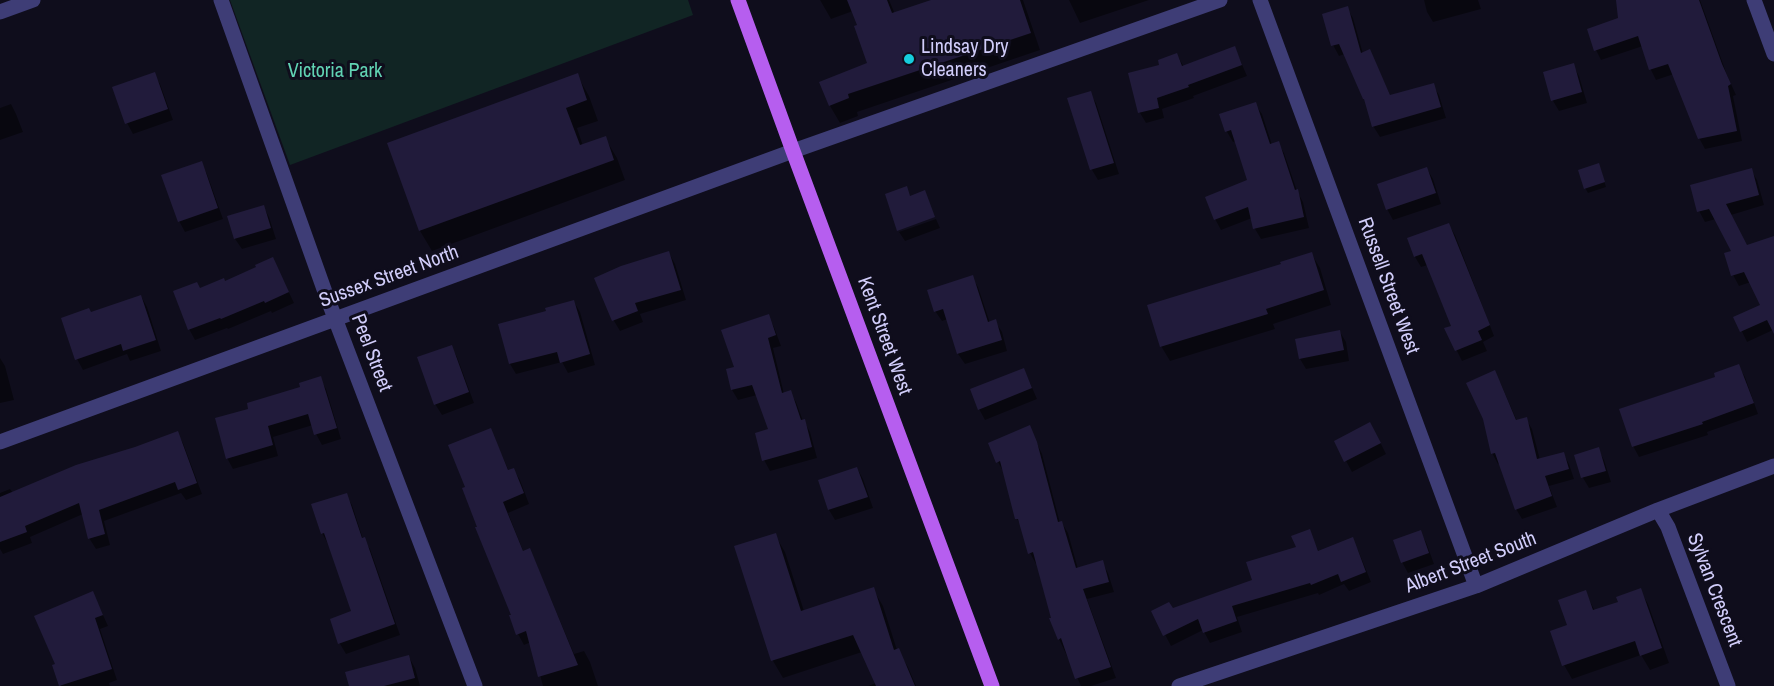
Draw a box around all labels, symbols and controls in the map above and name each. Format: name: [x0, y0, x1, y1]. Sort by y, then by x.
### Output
place label: Lindsay Dry Cleaners: [921, 36, 1008, 83]
marker: Lindsay Dry Cleaners: [902, 52, 916, 66]
park label: Victoria Park: [288, 60, 382, 84]
street label: Russell Street West: [1352, 214, 1424, 358]
street label: Sussex Street North: [316, 241, 462, 313]
street label: Kent Street West: [852, 274, 916, 398]
street label: Peel Street: [345, 311, 397, 395]
street label: Albert Street South: [1402, 527, 1540, 599]
street label: Sylvan Crescent: [1681, 530, 1747, 650]

